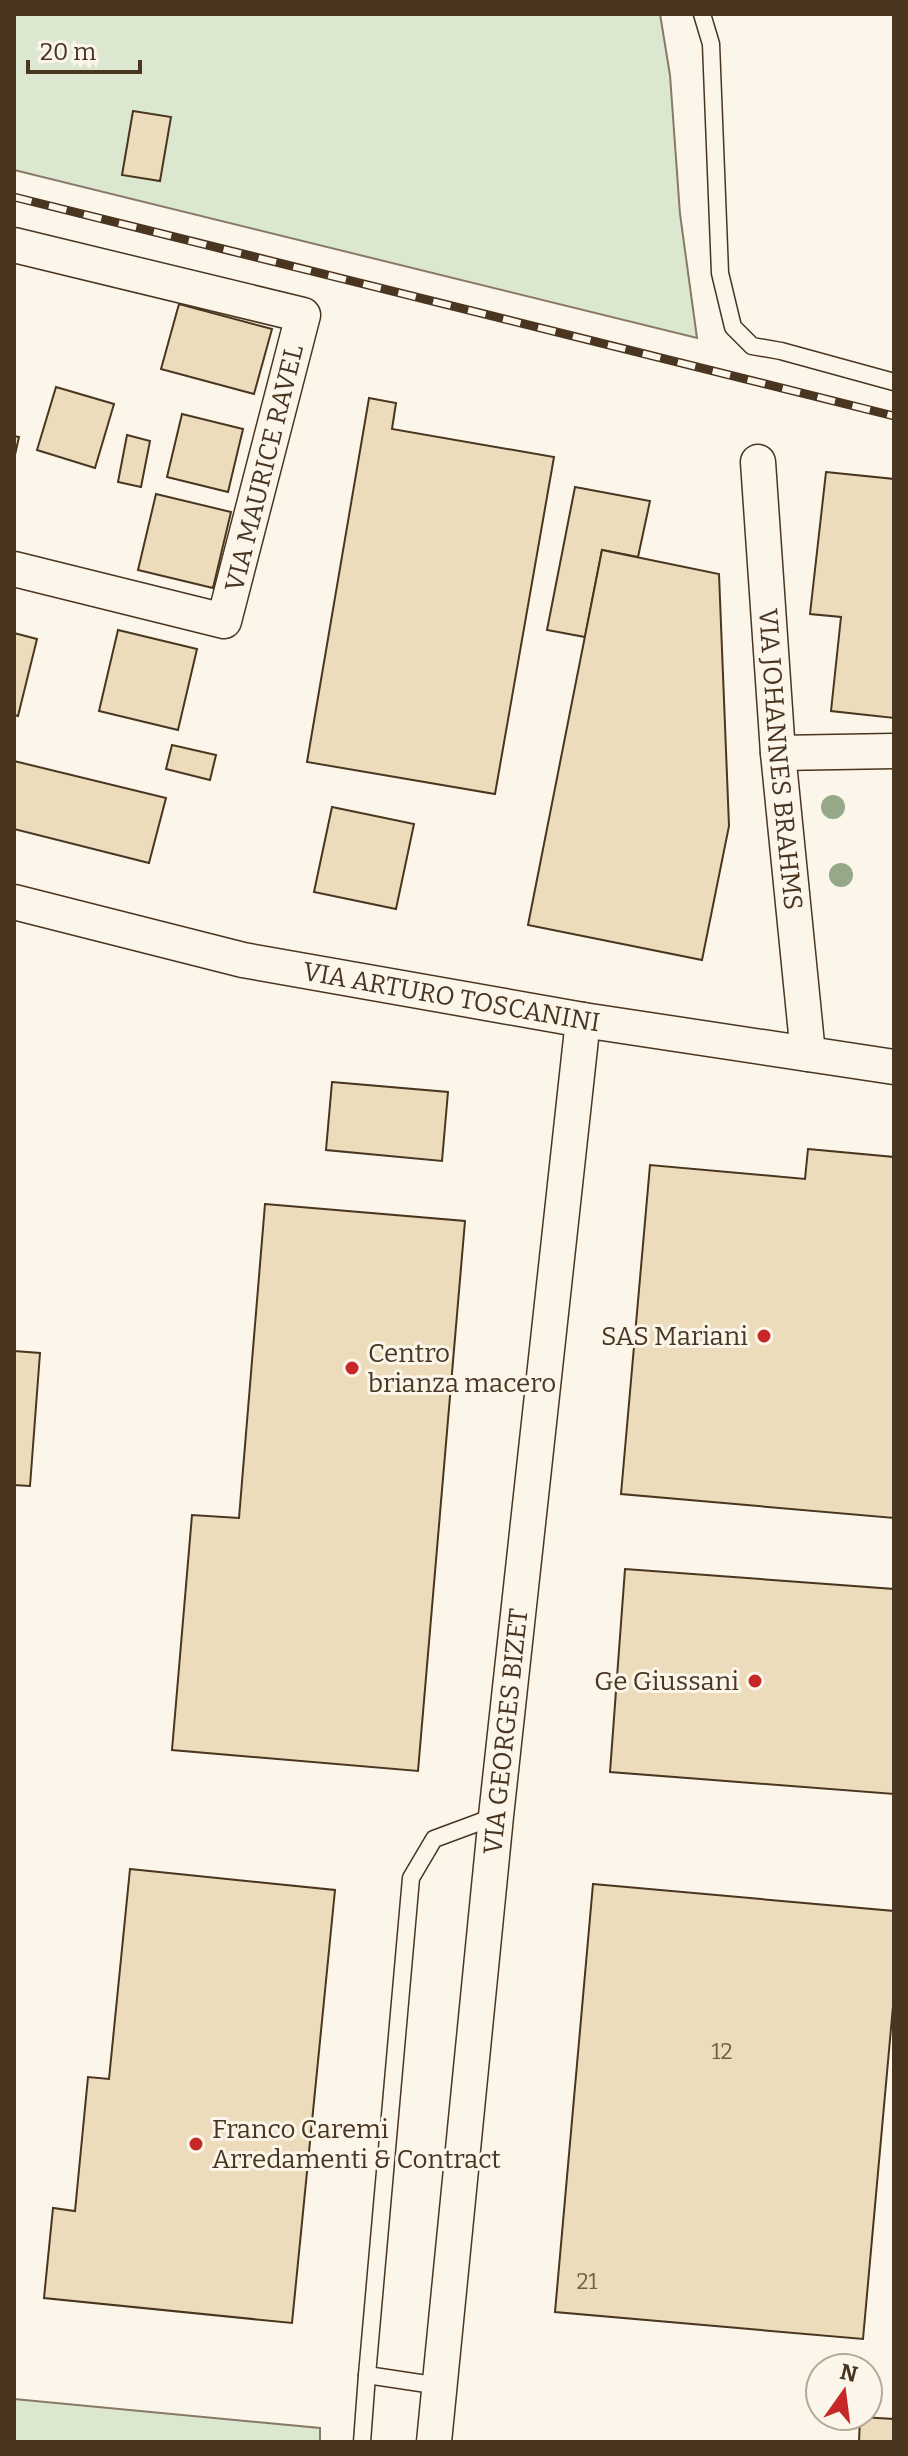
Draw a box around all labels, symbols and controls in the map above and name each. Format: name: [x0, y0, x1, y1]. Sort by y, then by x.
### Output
scale bar: [28, 24, 140, 74]
text: 20 m: [40, 38, 96, 66]
street label: VIA MAURICE RAVEL: [219, 342, 310, 595]
street label: VIA JOHANNES BRAHMS: [752, 607, 809, 911]
street label: VIA ARTURO TOSCANINI: [300, 956, 602, 1038]
place label: SAS Mariani: [601, 1321, 748, 1352]
marker: SAS Mariani: [755, 1327, 773, 1345]
place label: Centro brianza macero: [368, 1338, 556, 1399]
marker: Centro brianza macero: [343, 1359, 361, 1377]
street label: VIA GEORGES BIZET: [477, 1607, 535, 1856]
place label: Ge Giussani: [594, 1666, 739, 1697]
marker: Ge Giussani: [746, 1672, 764, 1690]
house number: 12: [712, 2038, 732, 2065]
place label: Franco Caremi Arredamenti & Contract: [212, 2114, 501, 2175]
marker: Franco Caremi Arredamenti & Contract: [187, 2135, 205, 2153]
house number: 21: [577, 2268, 598, 2295]
north arrow: [804, 2352, 884, 2432]
text: N: [837, 2358, 860, 2388]

